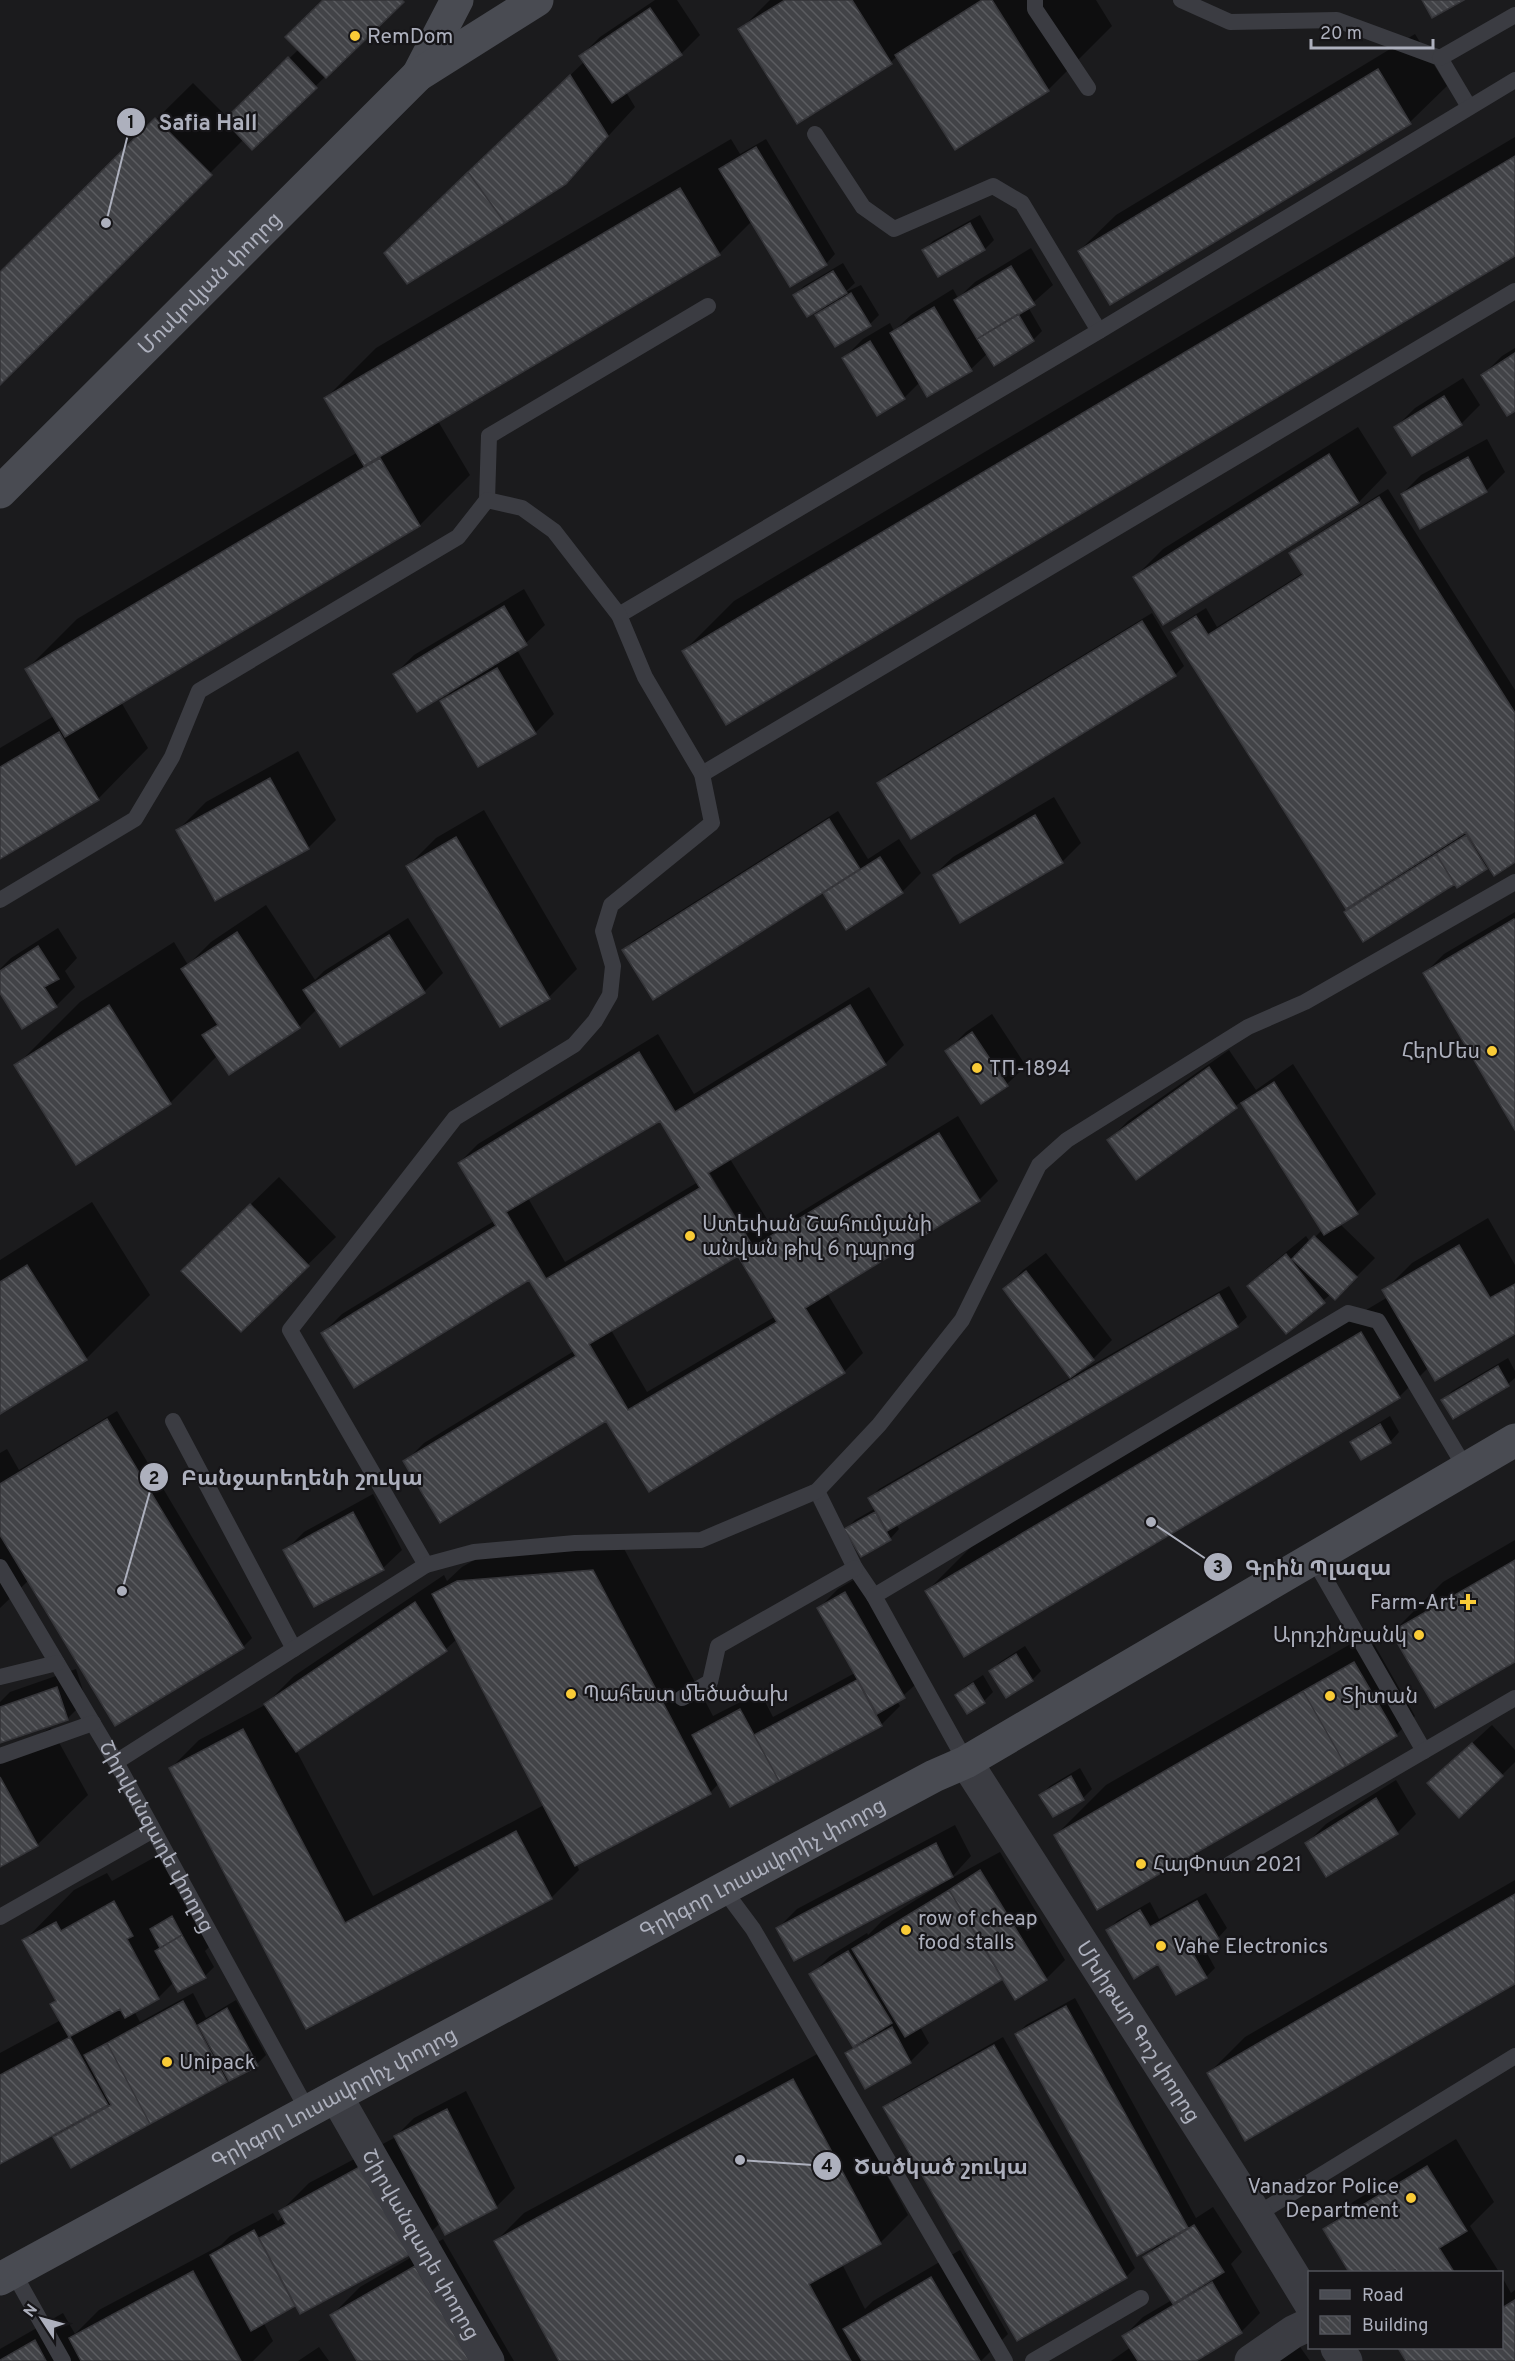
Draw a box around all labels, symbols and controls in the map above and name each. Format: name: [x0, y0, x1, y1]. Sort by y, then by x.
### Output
scale bar: [1311, 12, 1432, 50]
text: 20 m: [1320, 23, 1362, 46]
place label: RemDom: [367, 24, 453, 51]
marker: RemDom: [348, 29, 362, 43]
callout: Safia Hall: [116, 102, 269, 142]
text: Safia Hall: [159, 111, 257, 138]
text: 1: [127, 112, 135, 135]
street label: Մոսկովյան փողոց: [133, 207, 288, 361]
place label: ՀերՄես: [1402, 1039, 1480, 1066]
marker: ՀերՄես: [1485, 1044, 1499, 1058]
place label: ТП-1894: [989, 1056, 1071, 1083]
marker: ТП-1894: [970, 1061, 984, 1075]
place label: Ստեփան Շահումյանի անվան թիվ 6 դպրոց: [702, 1212, 932, 1263]
marker: Ստեփան Շահումյանի անվան թիվ 6 դպրոց: [683, 1229, 697, 1243]
callout: Բանջարեղենի շուկա: [139, 1457, 435, 1497]
text: Բանջարեղենի շուկա: [181, 1466, 423, 1493]
text: 2: [148, 1468, 160, 1491]
callout: Գրին Պլազա: [1203, 1547, 1403, 1587]
text: Գրին Պլազա: [1245, 1556, 1391, 1583]
text: 3: [1213, 1557, 1223, 1580]
place label: Farm-Art: [1370, 1590, 1456, 1617]
marker: Farm-Art: [1461, 1595, 1475, 1609]
place label: Արդշինբանկ: [1273, 1623, 1407, 1650]
marker: Արդշինբանկ: [1412, 1628, 1426, 1642]
place label: Պահեստ մեծածախ: [583, 1682, 789, 1709]
place label: Տիտան: [1342, 1684, 1418, 1711]
marker: Պահեստ մեծածախ: [564, 1687, 578, 1701]
marker: Տիտան: [1323, 1689, 1337, 1703]
street label: Շիրվանզադե փողոց: [92, 1736, 219, 1938]
street label: Գրիգոր Լուսավորիչ փողոց: [635, 1792, 891, 1946]
place label: ՀայՓոստ 2021: [1153, 1852, 1302, 1879]
marker: ՀայՓոստ 2021: [1134, 1857, 1148, 1871]
place label: row of cheap food stalls: [918, 1906, 1038, 1957]
marker: row of cheap food stalls: [899, 1923, 913, 1937]
place label: Vahe Electronics: [1173, 1934, 1328, 1961]
street label: Մխիթար Գոշ փողոց: [1069, 1936, 1206, 2128]
marker: Vahe Electronics: [1154, 1939, 1168, 1953]
street label: Գրիգոր Լուսավորիչ փողոց: [207, 2022, 462, 2176]
place label: Unipack: [179, 2050, 256, 2077]
marker: Unipack: [160, 2055, 174, 2069]
street label: Շիրվանզադե փողոց: [354, 2145, 485, 2345]
callout: Ծածկած շուկա: [812, 2146, 1040, 2186]
text: Ծածկած շուկա: [854, 2155, 1028, 2182]
text: 4: [821, 2156, 833, 2179]
place label: Vanadzor Police Department: [1247, 2174, 1399, 2225]
marker: Vanadzor Police Department: [1404, 2191, 1418, 2205]
legend: [1308, 2271, 1503, 2349]
text: Road: [1362, 2285, 1404, 2308]
north arrow: [12, 2289, 72, 2349]
text: N: [20, 2301, 43, 2322]
text: Building: [1362, 2315, 1428, 2338]

